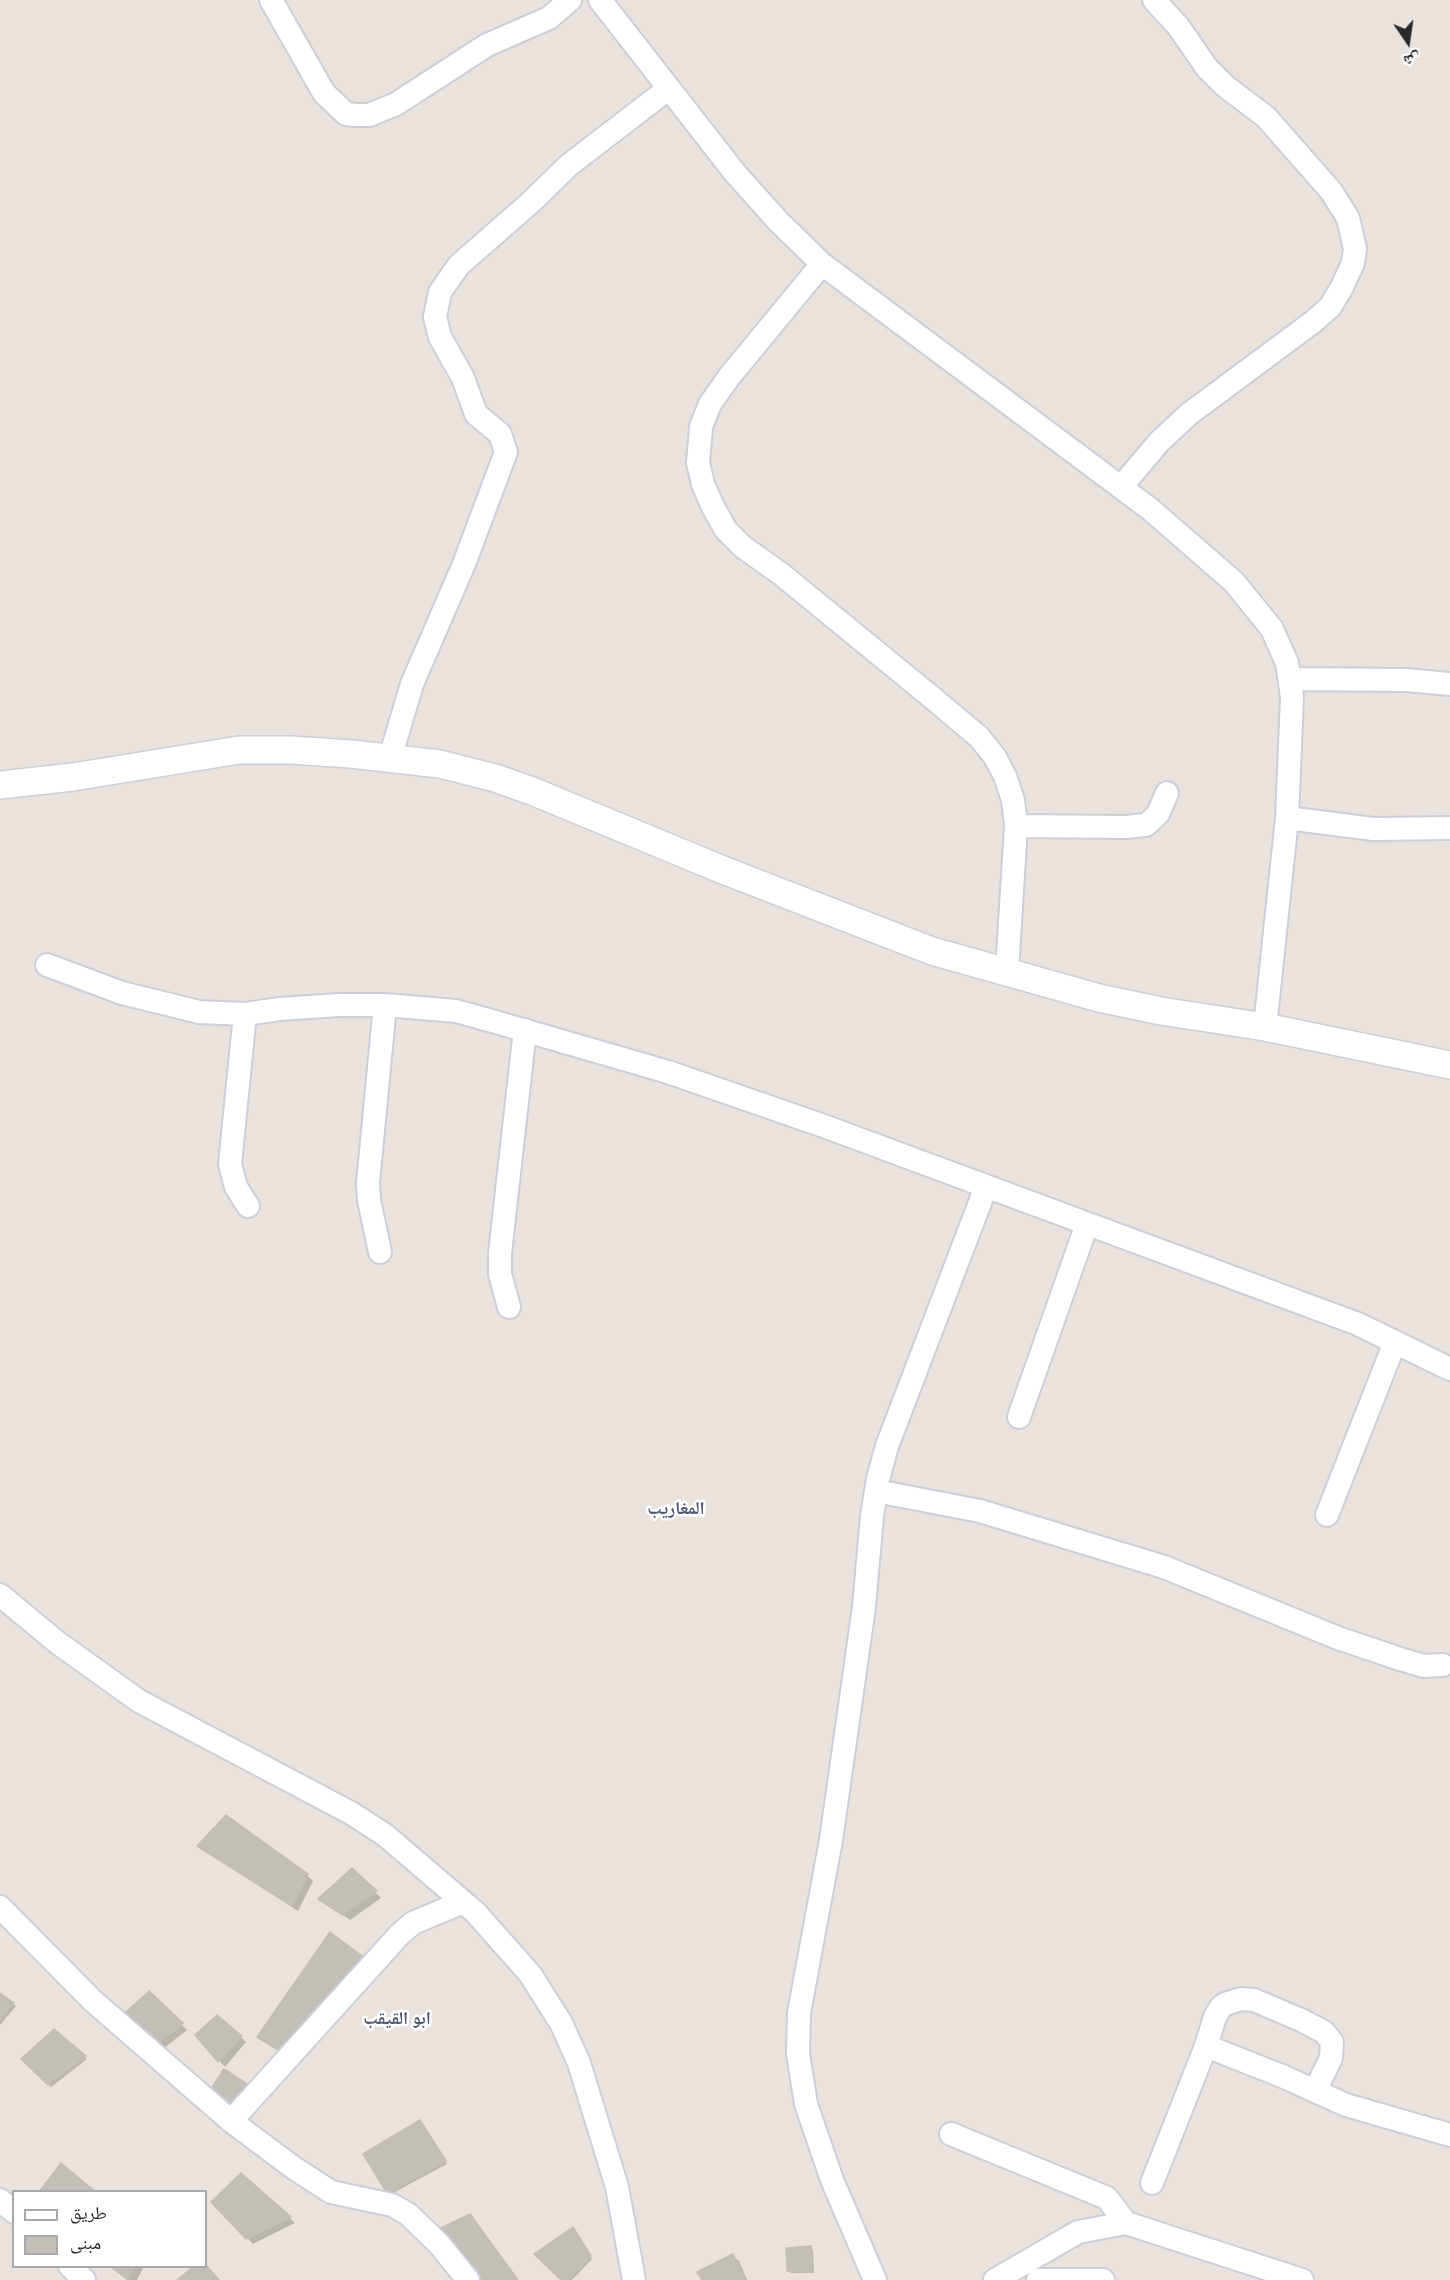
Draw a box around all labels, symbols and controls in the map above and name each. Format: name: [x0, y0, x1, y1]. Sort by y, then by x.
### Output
north arrow: [1378, 12, 1438, 72]
text: ش: [1402, 49, 1423, 71]
district label: المغاريب: [647, 1498, 705, 1520]
district label: ابو القيقب: [363, 2008, 431, 2030]
legend: [12, 2190, 207, 2268]
text: طريق: [70, 2202, 107, 2224]
text: مبنى: [70, 2232, 101, 2254]

